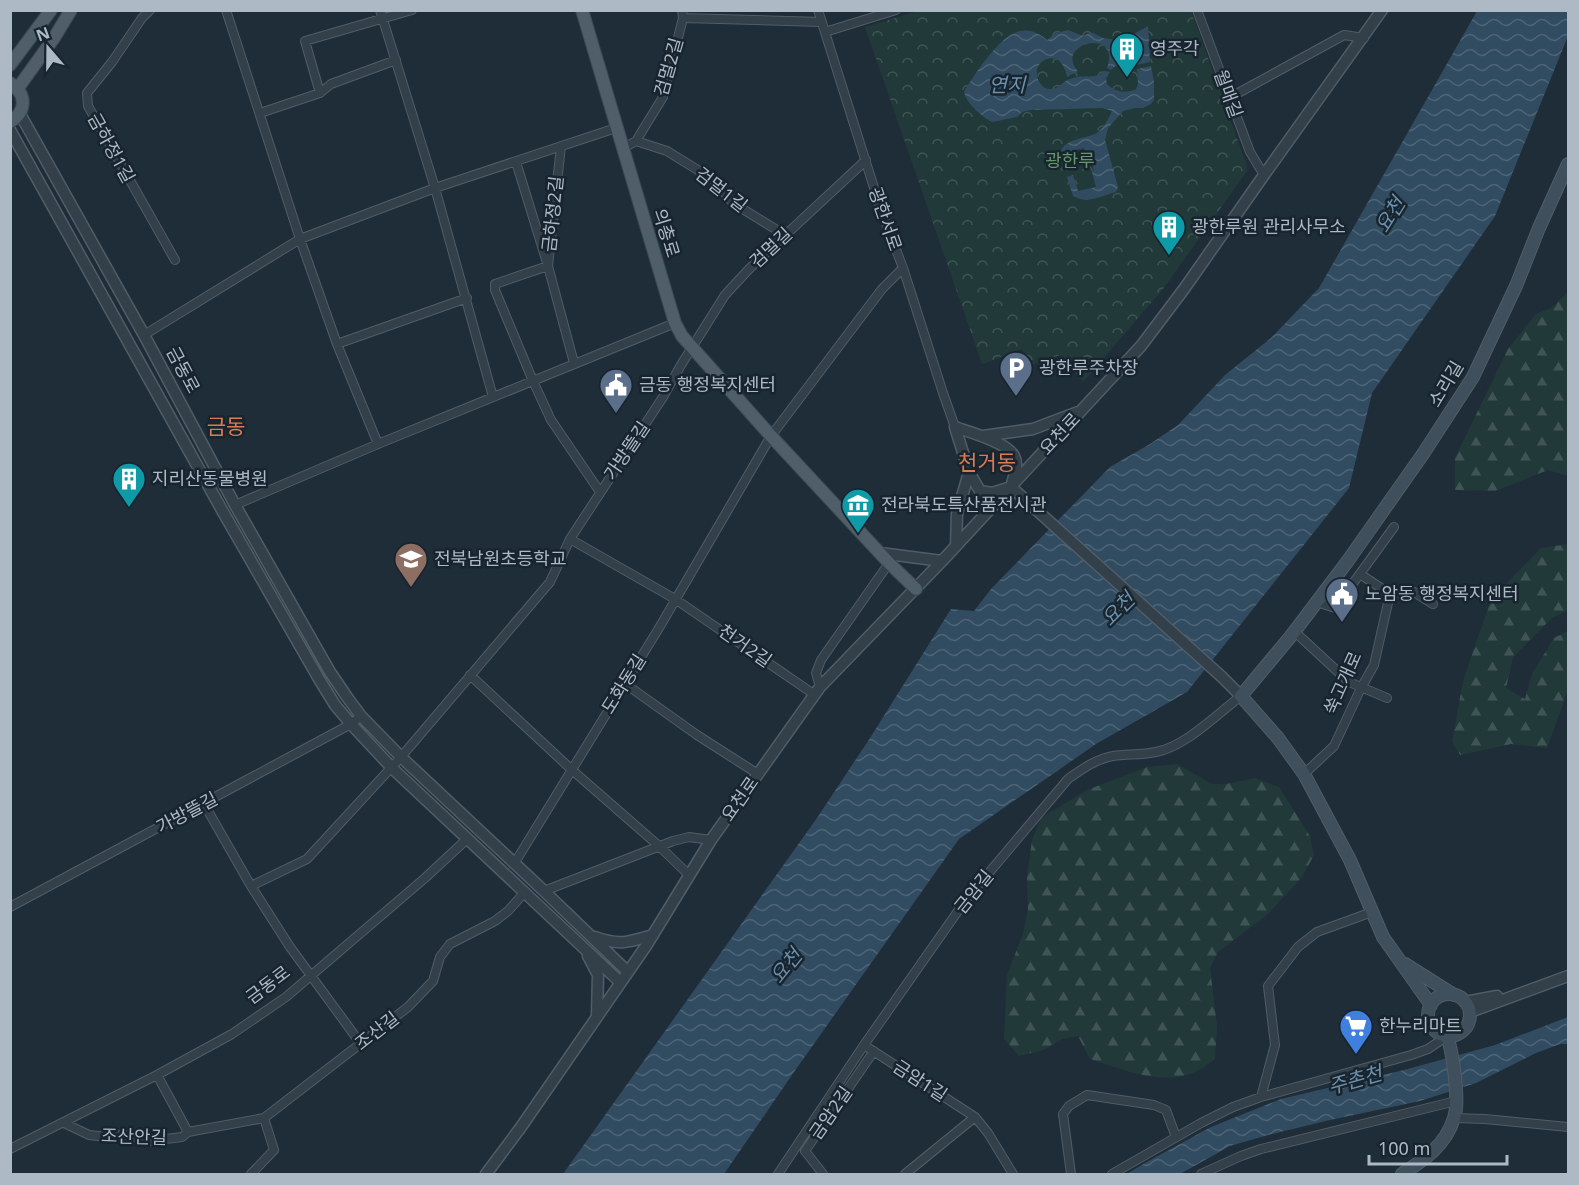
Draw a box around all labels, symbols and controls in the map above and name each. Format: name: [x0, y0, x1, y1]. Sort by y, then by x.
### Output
north arrow: [18, 18, 78, 78]
text: N: [33, 21, 53, 46]
building icon: 영주각: [1109, 31, 1145, 78]
street label: 검멀2길: [648, 35, 688, 99]
place label: 영주각: [1150, 36, 1200, 60]
street label: 월매길: [1209, 66, 1249, 121]
water label: 연지: [989, 71, 1027, 98]
street label: 금하정1길: [83, 108, 141, 187]
park label: 광한루: [1045, 148, 1095, 172]
street label: 검멀1길: [691, 161, 753, 217]
street label: 금하정2길: [536, 175, 568, 253]
street label: 광한서로: [864, 183, 908, 254]
water label: 요천: [1368, 190, 1412, 237]
street label: 의총로: [648, 205, 686, 260]
building icon: 광한루원 관리사무소: [1151, 209, 1187, 256]
place label: 광한루원 관리사무소: [1192, 214, 1346, 238]
street label: 검멀길: [744, 222, 797, 273]
street label: 금동로: [162, 342, 206, 397]
parking icon: 광한루주차장: [998, 350, 1034, 397]
place label: 광한루주차장: [1039, 355, 1138, 379]
street label: 소리길: [1422, 356, 1468, 411]
public building icon: 금동 행정복지센터: [598, 367, 634, 414]
place label: 금동 행정복지센터: [639, 372, 776, 396]
street label: 요천로: [1034, 407, 1085, 460]
district label: 금동: [207, 412, 245, 440]
street label: 가방뜰길: [598, 416, 655, 485]
district label: 천거동: [958, 448, 1016, 476]
building icon: 지리산동물병원: [111, 461, 147, 508]
place label: 지리산동물병원: [152, 466, 268, 490]
museum icon: 전라북도특산품전시관: [840, 487, 876, 534]
place label: 전라북도특산품전시관: [881, 492, 1047, 516]
school or university icon: 전북남원초등학교: [393, 541, 429, 588]
place label: 전북남원초등학교: [434, 546, 566, 570]
public building icon: 노암동 행정복지센터: [1324, 576, 1360, 623]
place label: 노암동 행정복지센터: [1365, 581, 1519, 605]
water label: 요천: [1095, 584, 1142, 631]
street label: 천거2길: [714, 618, 777, 672]
street label: 쑥고개로: [1318, 647, 1367, 718]
street label: 도화동길: [595, 649, 651, 718]
street label: 요천로: [715, 771, 763, 826]
street label: 가방뜰길: [152, 786, 221, 838]
street label: 금암길: [948, 865, 998, 918]
water label: 요천: [764, 941, 809, 988]
street label: 금동로: [240, 960, 294, 1009]
street label: 조산길: [349, 1005, 403, 1055]
supermarket icon: 한누리마트: [1338, 1008, 1374, 1055]
place label: 한누리마트: [1379, 1013, 1462, 1037]
street label: 금암1길: [889, 1054, 952, 1107]
water label: 주촌천: [1325, 1058, 1388, 1100]
street label: 금암2길: [803, 1081, 857, 1144]
street label: 조산안길: [101, 1123, 168, 1149]
scale bar: [1369, 1128, 1507, 1166]
text: 100 m: [1378, 1136, 1430, 1160]

